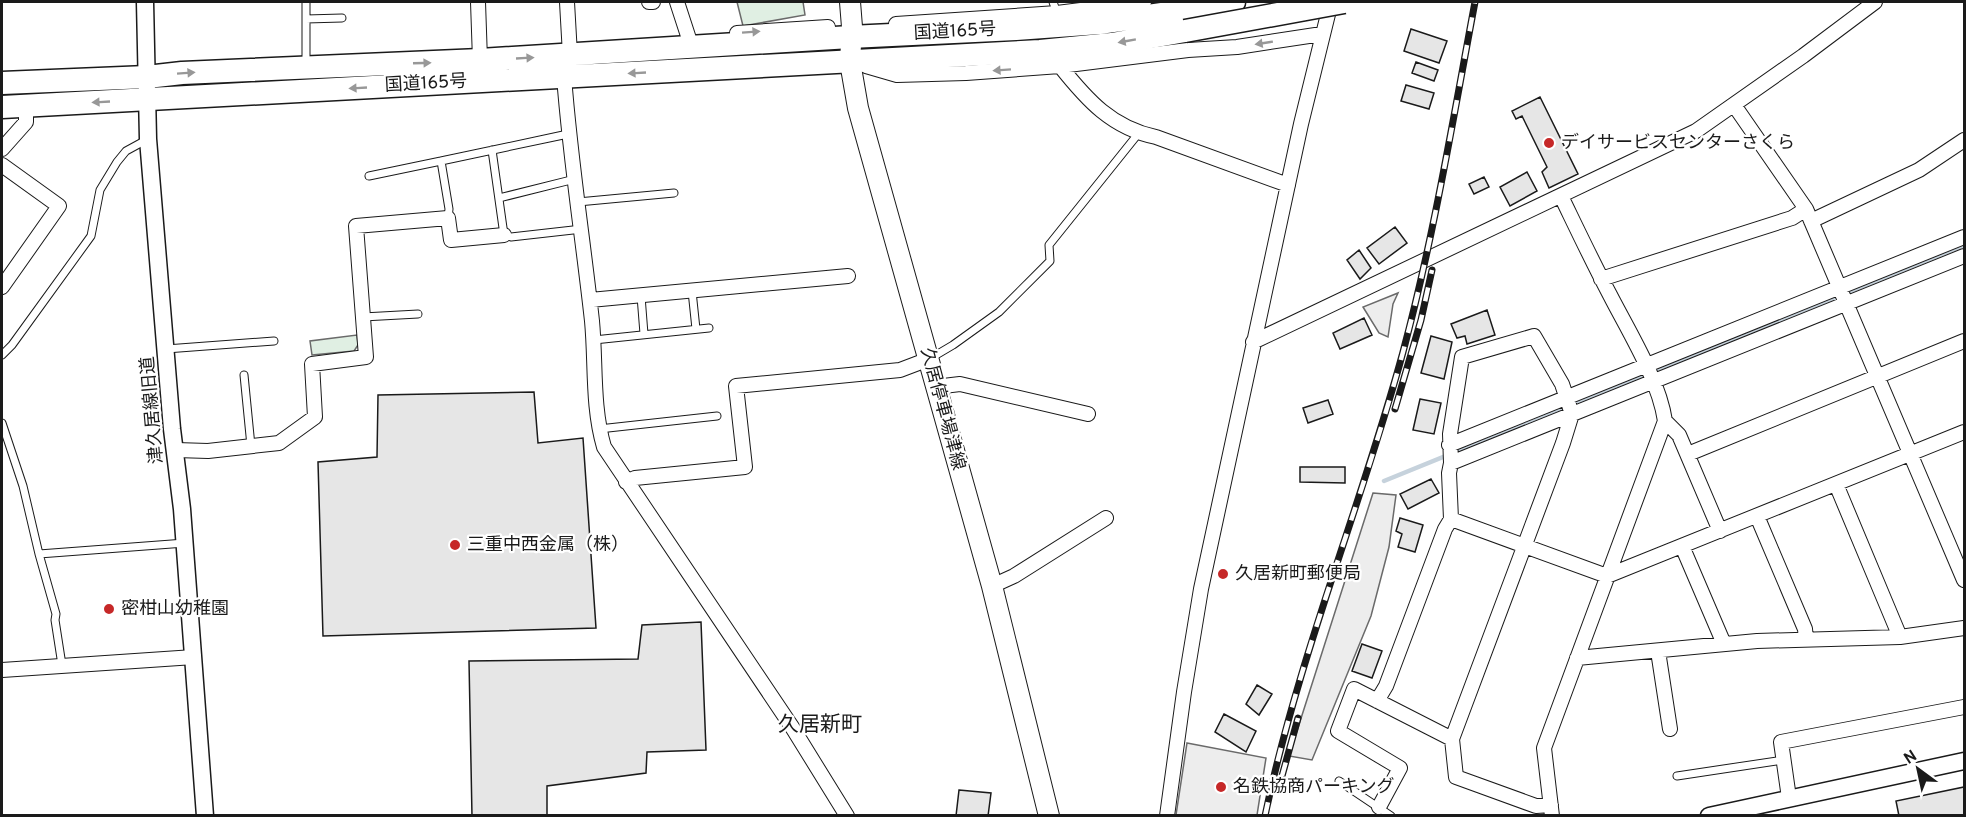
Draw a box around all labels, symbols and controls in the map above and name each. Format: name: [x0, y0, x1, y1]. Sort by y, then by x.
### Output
street label: 国道165号: [913, 18, 997, 46]
one-way arrow: [742, 27, 761, 37]
one-way arrow: [1117, 37, 1136, 46]
one-way arrow: [1255, 38, 1274, 47]
one-way arrow: [516, 53, 535, 62]
one-way arrow: [413, 58, 432, 67]
one-way arrow: [992, 66, 1011, 75]
one-way arrow: [176, 68, 195, 78]
one-way arrow: [628, 68, 647, 77]
street label: 国道165号: [384, 70, 468, 98]
one-way arrow: [349, 83, 368, 92]
one-way arrow: [91, 97, 110, 106]
place label: デイサービスセンターさくら: [1561, 132, 1795, 155]
marker: デイサービスセンターさくら: [1542, 136, 1556, 150]
street label: 久居停車場津線: [915, 345, 969, 473]
street label: 津久居線旧道: [137, 355, 169, 465]
place label: 三重中西金属（株）: [467, 534, 629, 557]
marker: 三重中西金属（株）: [448, 538, 462, 552]
place label: 久居新町郵便局: [1235, 563, 1361, 586]
marker: 久居新町郵便局: [1216, 567, 1230, 581]
place label: 密柑山幼稚園: [121, 598, 229, 621]
marker: 密柑山幼稚園: [102, 602, 116, 616]
district label: 久居新町: [778, 712, 862, 739]
north arrow: [1888, 739, 1948, 799]
text: N: [1901, 747, 1921, 770]
place label: 名鉄協商パーキング: [1233, 776, 1394, 799]
marker: 名鉄協商パーキング: [1214, 780, 1228, 794]

